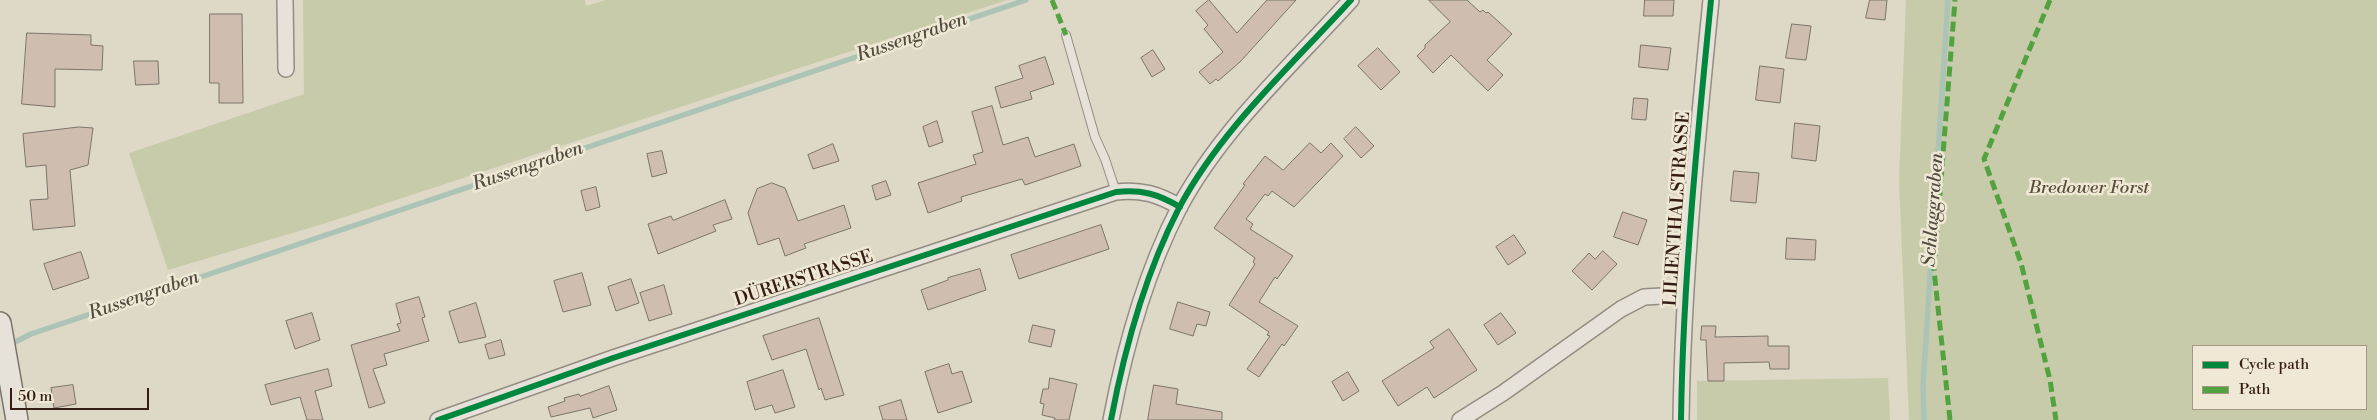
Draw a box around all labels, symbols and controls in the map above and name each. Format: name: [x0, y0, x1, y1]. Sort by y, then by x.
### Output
water label: Russengraben: [854, 8, 970, 68]
street label: LILIENTHALSTRASSE: [1660, 111, 1696, 307]
water label: Russengraben: [470, 137, 586, 197]
water label: Schlaggraben: [1919, 152, 1949, 268]
park label: Bredower Forst: [2029, 178, 2149, 200]
street label: DÜRERSTRASSE: [732, 246, 876, 312]
water label: Russengraben: [86, 266, 202, 326]
legend: [2192, 345, 2367, 410]
text: Cycle path: [2239, 355, 2309, 374]
scale bar: [12, 378, 151, 410]
text: Path: [2239, 380, 2271, 399]
text: 50 m: [18, 387, 52, 406]

